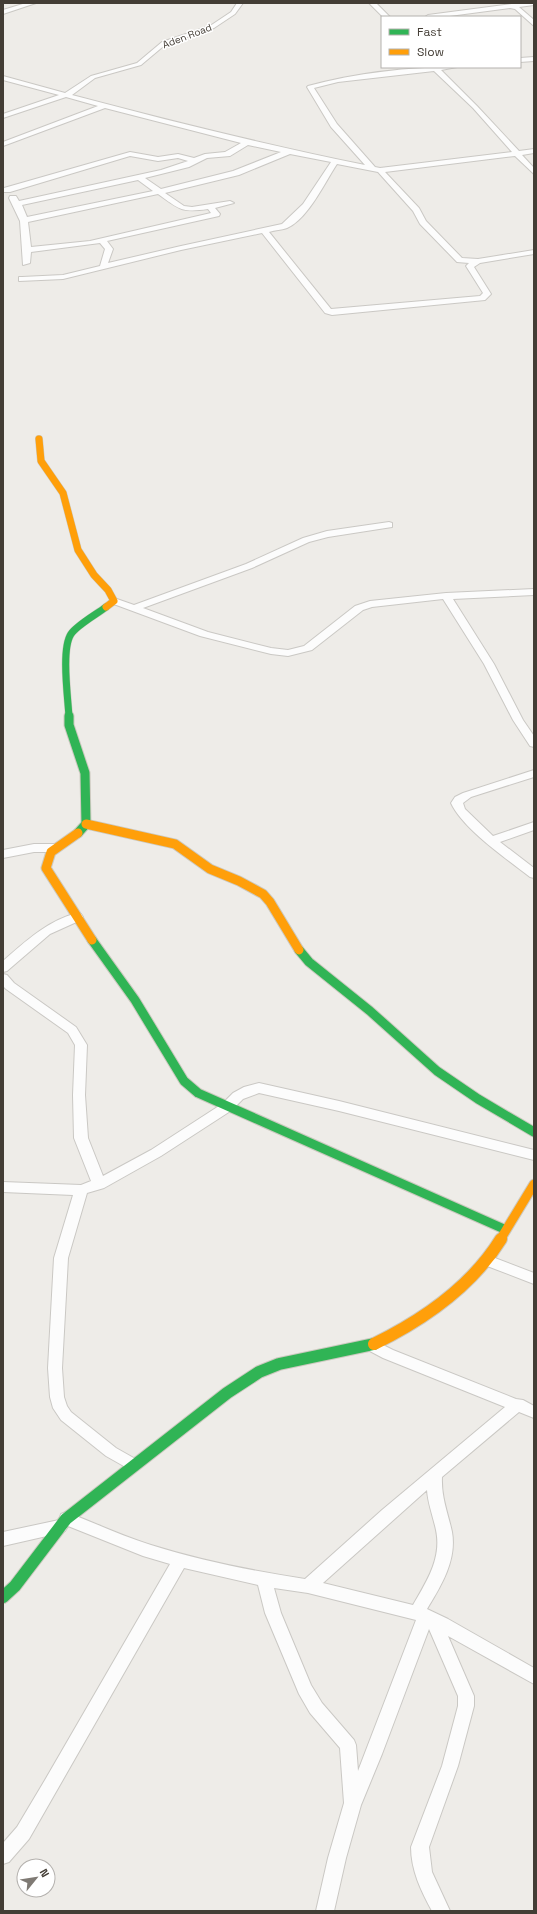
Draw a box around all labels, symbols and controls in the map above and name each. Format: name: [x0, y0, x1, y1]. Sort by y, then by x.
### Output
legend: [381, 16, 521, 68]
street label: Aden Road: [160, 21, 214, 51]
text: Fast: [417, 24, 442, 40]
text: Slow: [417, 44, 444, 60]
north arrow: [16, 1858, 56, 1898]
text: N: [37, 1866, 53, 1880]

